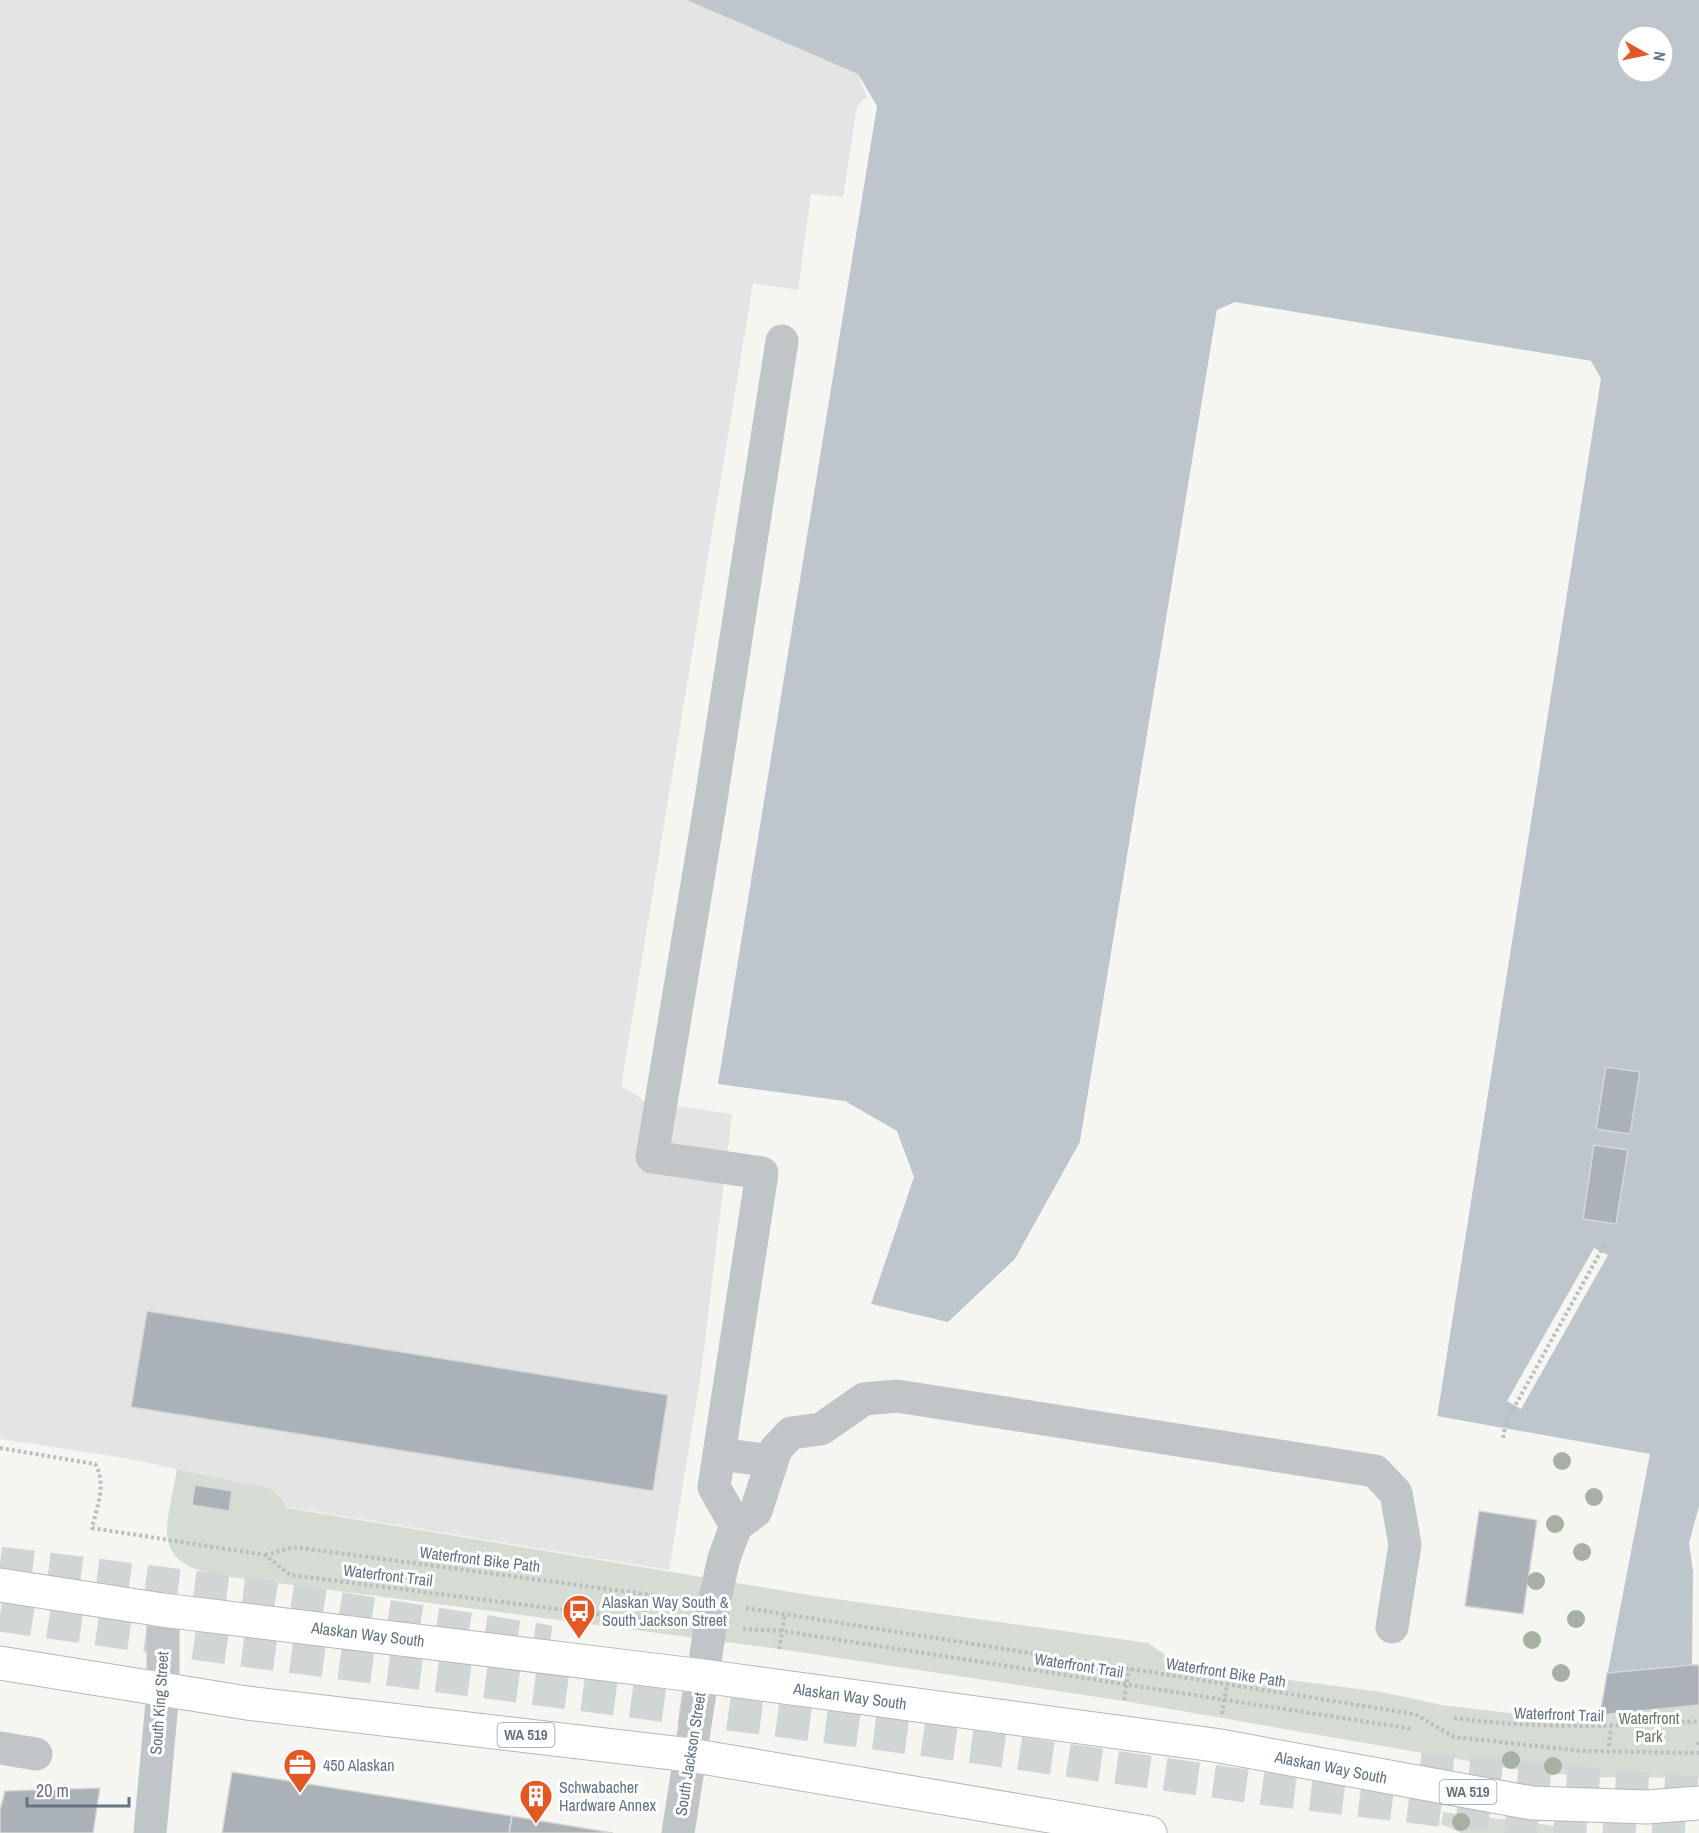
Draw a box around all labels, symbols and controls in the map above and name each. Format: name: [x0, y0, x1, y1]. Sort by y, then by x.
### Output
north arrow: [1615, 24, 1675, 84]
text: N: [1648, 50, 1671, 63]
street label: Waterfront Bike Path: [418, 1541, 542, 1577]
street label: Waterfront Trail: [342, 1559, 434, 1591]
place label: Alaskan Way South & South Jackson Street: [601, 1591, 729, 1631]
bus stop icon: Alaskan Way South & South Jackson Street: [561, 1593, 597, 1640]
street label: Alaskan Way South: [309, 1616, 426, 1652]
street label: Waterfront Trail: [1033, 1647, 1125, 1683]
street label: South King Street: [144, 1650, 174, 1755]
street label: Waterfront Bike Path: [1164, 1652, 1288, 1692]
street label: Alaskan Way South: [791, 1677, 908, 1715]
street label: South Jackson Street: [669, 1690, 711, 1817]
street label: Waterfront Trail: [1514, 1701, 1604, 1727]
park label: Waterfront Park: [1619, 1707, 1680, 1747]
road number: WA 519: [498, 1723, 554, 1747]
street label: Alaskan Way South: [1272, 1745, 1389, 1789]
office icon: 450 Alaskan: [282, 1747, 318, 1794]
place label: 450 Alaskan: [323, 1754, 395, 1776]
scale bar: [27, 1770, 129, 1808]
place label: Schwabacher Hardware Annex: [559, 1776, 656, 1816]
text: 20 m: [36, 1778, 69, 1803]
building icon: Schwabacher Hardware Annex: [518, 1778, 554, 1825]
road number: WA 519: [1440, 1780, 1496, 1804]

